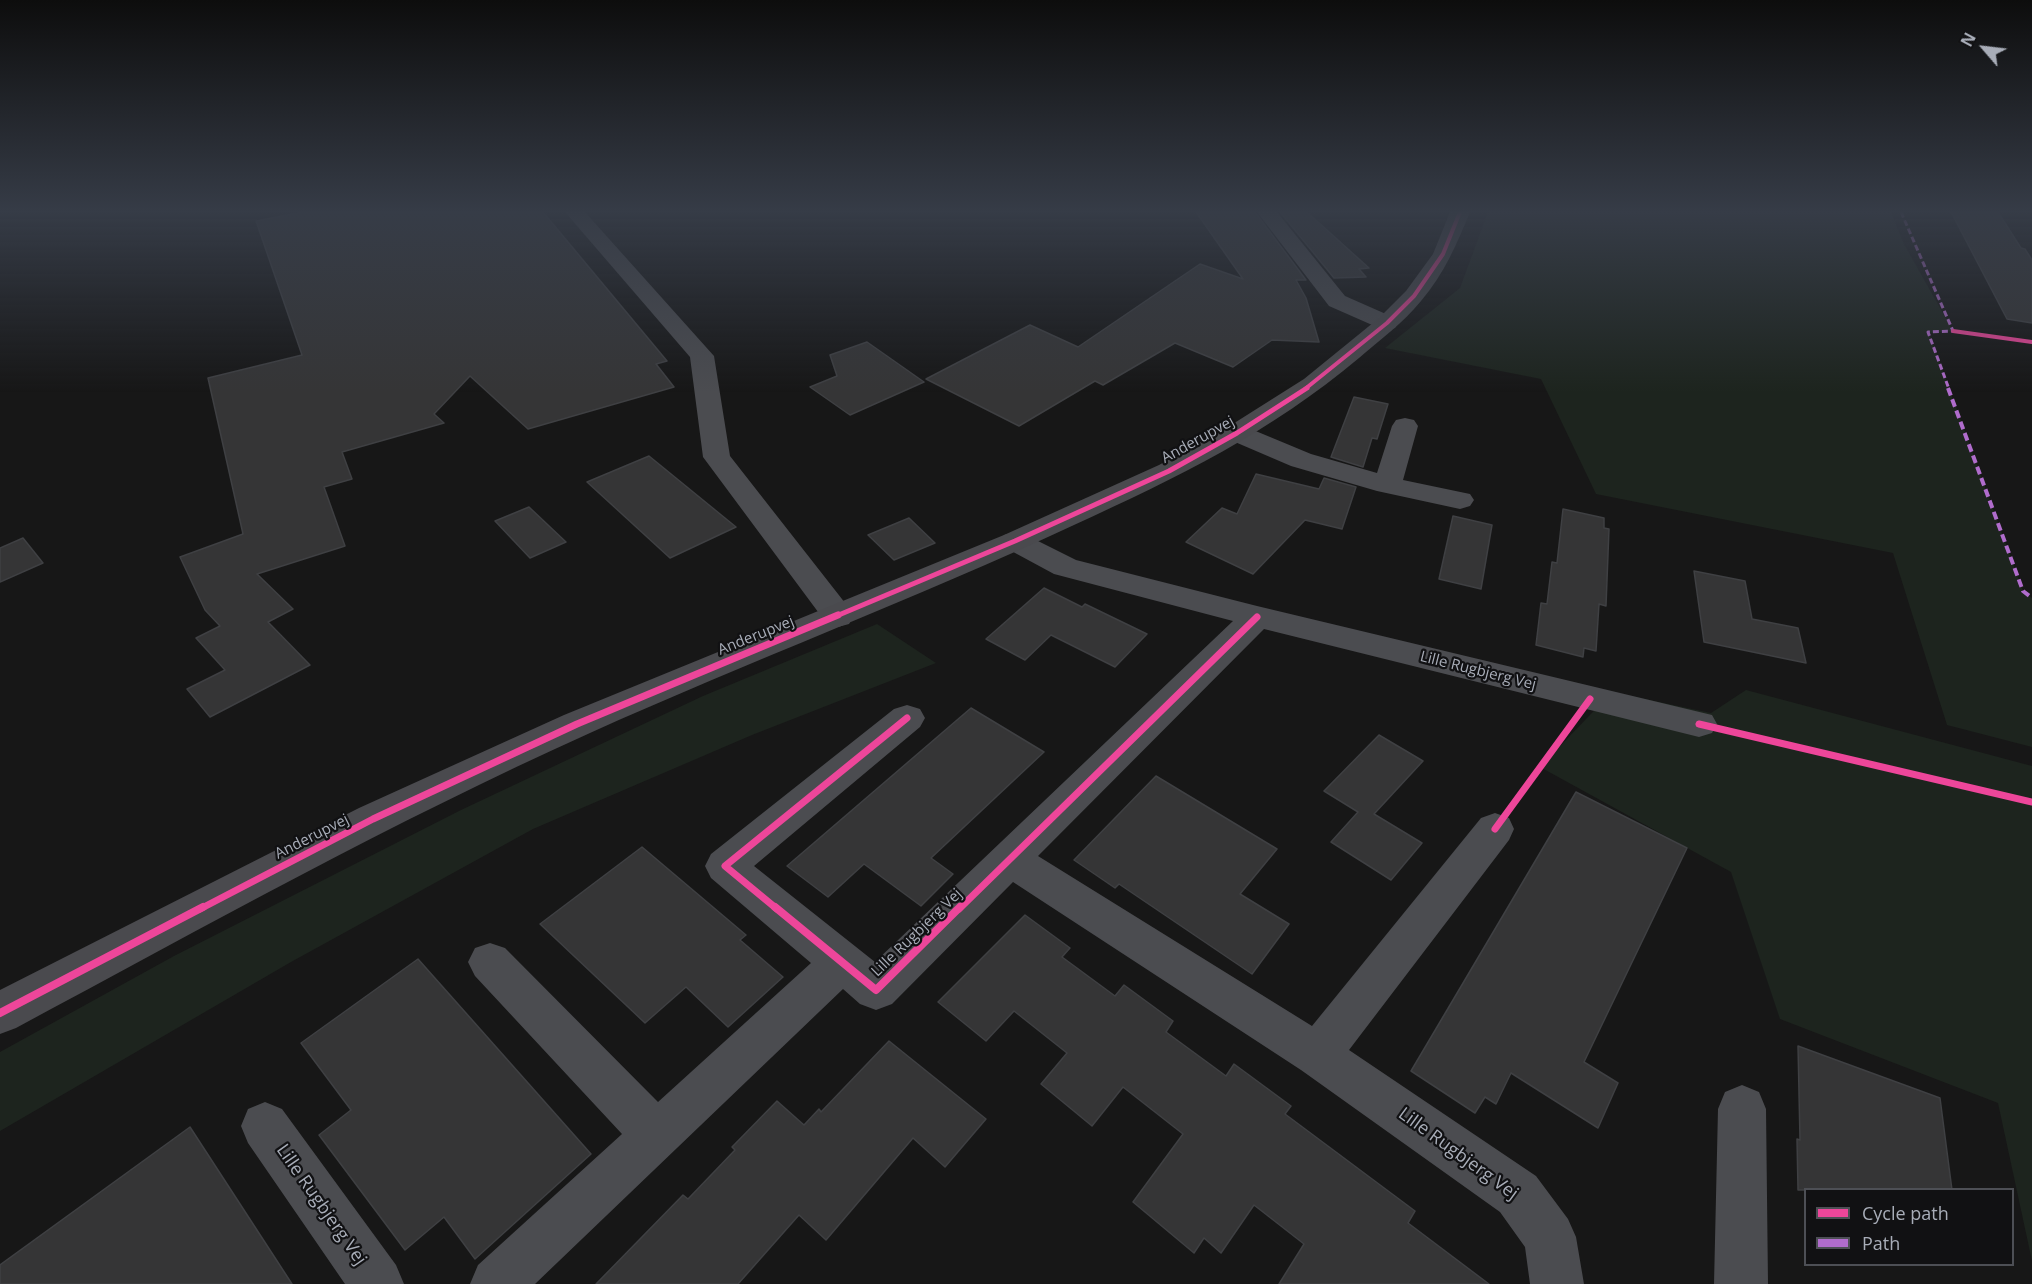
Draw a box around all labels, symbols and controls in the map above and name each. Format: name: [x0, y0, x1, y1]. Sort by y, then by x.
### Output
north arrow: [1954, 18, 2014, 78]
text: N: [1955, 29, 1981, 50]
street label: Anderupvej: [1158, 413, 1238, 467]
street label: Anderupvej: [715, 613, 797, 659]
street label: Lille Rugbjerg Vej: [1418, 648, 1538, 694]
street label: Anderupvej: [272, 811, 352, 863]
street label: Lille Rugbjerg Vej: [868, 885, 966, 981]
street label: Lille Rugbjerg Vej: [1394, 1103, 1522, 1205]
street label: Lille Rugbjerg Vej: [271, 1140, 371, 1270]
legend: [1804, 1188, 2014, 1266]
text: Cycle path: [1862, 1201, 1949, 1225]
text: Path: [1862, 1231, 1900, 1255]

